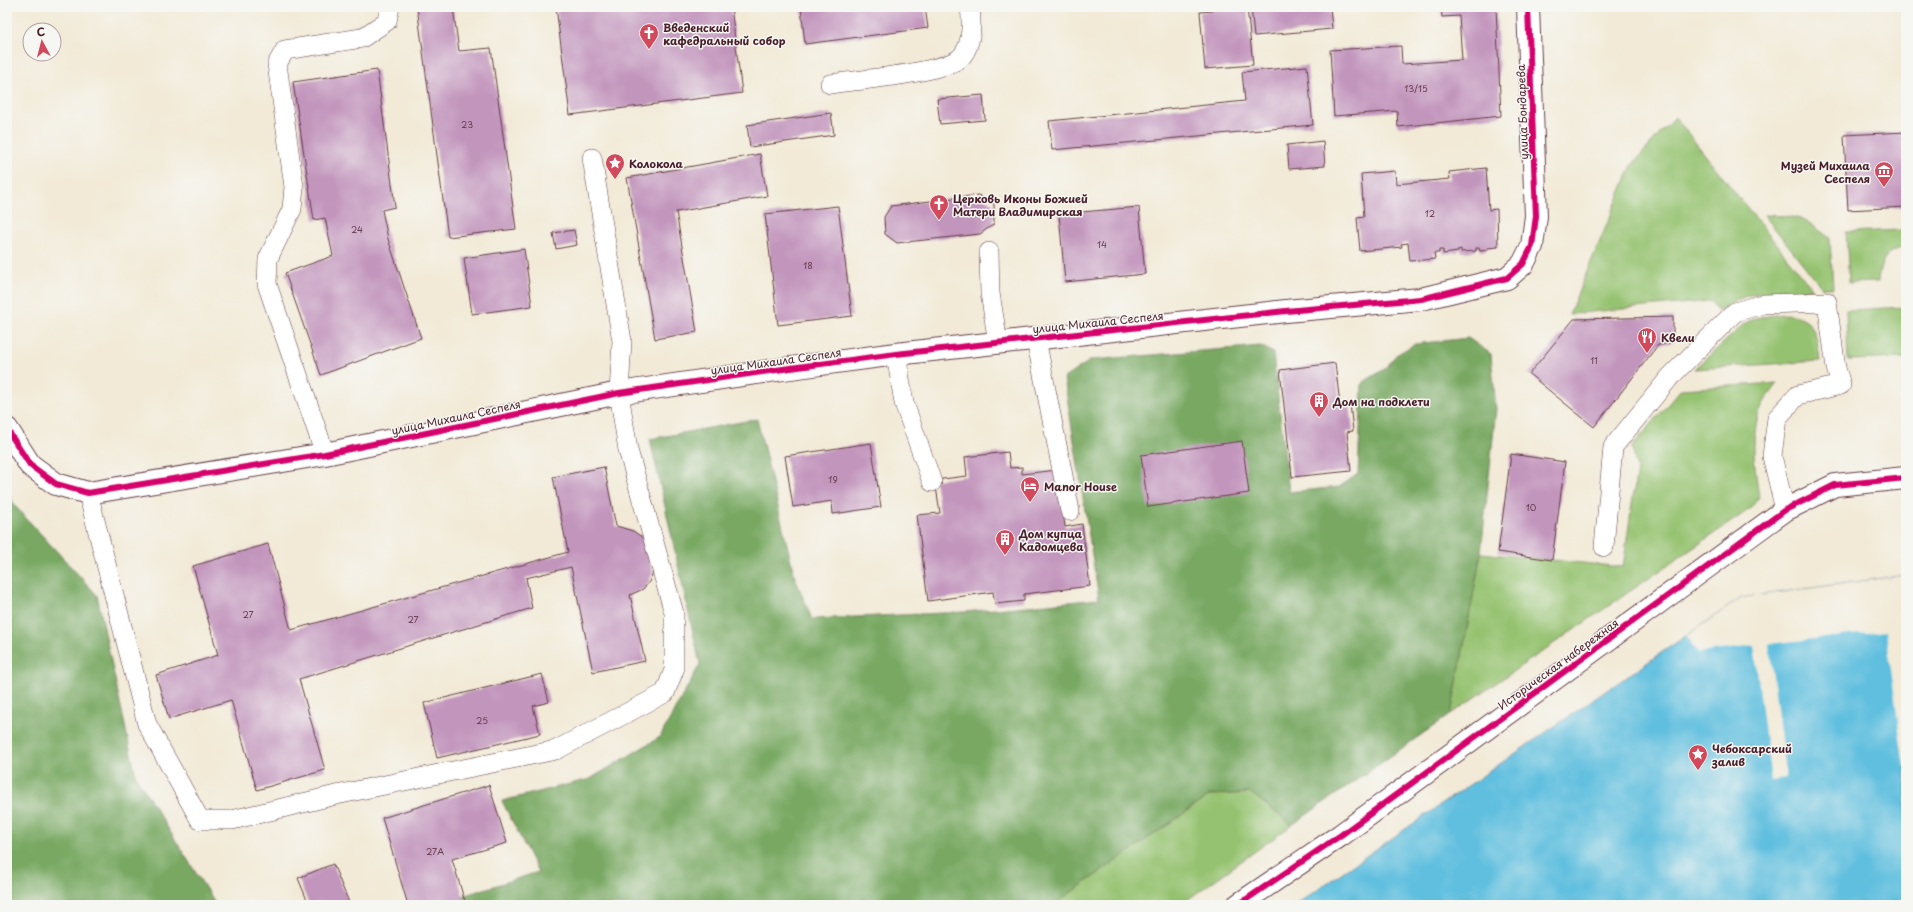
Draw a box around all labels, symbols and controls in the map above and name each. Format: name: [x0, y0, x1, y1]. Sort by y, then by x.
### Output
place label: Введенский кафедральный собор: [663, 19, 786, 49]
north arrow: [22, 22, 62, 62]
church icon: Введенский кафедральный собор: [638, 22, 660, 50]
text: С: [36, 23, 46, 41]
street label: улица Бондарева: [1512, 64, 1532, 160]
house number: 13/15: [1404, 81, 1428, 95]
house number: 23: [461, 117, 473, 131]
place icon: Колокола: [604, 152, 626, 180]
place label: Колокола: [629, 155, 684, 172]
place label: Музей Михаила Сеспеля: [1781, 157, 1870, 187]
museum icon: Музей Михаила Сеспеля: [1873, 160, 1895, 188]
place label: Церковь Иконы Божией Матери Владимирская: [953, 190, 1088, 220]
church icon: Церковь Иконы Божией Матери Владимирская: [928, 193, 950, 221]
house number: 12: [1425, 206, 1435, 220]
house number: 24: [351, 222, 363, 236]
house number: 14: [1097, 237, 1107, 251]
house number: 18: [803, 258, 813, 272]
street label: улица Михаила Сеспеля: [1032, 307, 1164, 337]
restaurant icon: Квели: [1636, 326, 1658, 354]
place label: Квели: [1661, 329, 1695, 346]
street label: улица Михаила Сеспеля: [710, 343, 842, 379]
house number: 11: [1590, 353, 1598, 367]
building icon: Дом на подклети: [1308, 390, 1330, 418]
place label: Дом на подклети: [1332, 393, 1430, 410]
street label: улица Михаила Сеспеля: [390, 395, 522, 439]
house number: 19: [828, 472, 838, 486]
hotel icon: Manor House: [1019, 475, 1041, 503]
place label: Manor House: [1044, 478, 1117, 495]
house number: 10: [1526, 500, 1537, 514]
place label: Дом купца Кадомцева: [1018, 525, 1084, 555]
building icon: Дом купца Кадомцева: [994, 528, 1016, 556]
house number: 27: [242, 607, 254, 621]
house number: 27: [407, 612, 419, 626]
street label: Историческая набережная: [1494, 614, 1622, 714]
house number: 25: [476, 713, 488, 727]
place label: Чебоксарский залив: [1711, 740, 1792, 770]
place icon: Чебоксарский залив: [1687, 743, 1709, 771]
house number: 27А: [426, 844, 444, 858]

